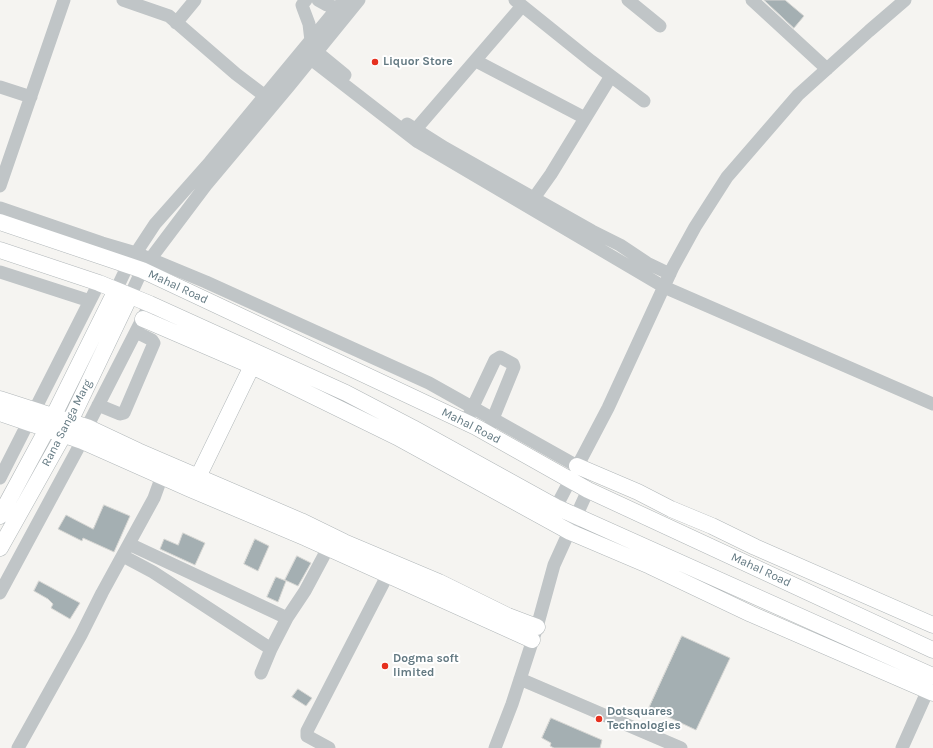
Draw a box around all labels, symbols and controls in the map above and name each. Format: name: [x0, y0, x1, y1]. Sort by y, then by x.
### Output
place label: Liquor Store: [383, 55, 452, 69]
marker: Liquor Store: [370, 57, 380, 67]
street label: Mahal Road: [146, 267, 210, 307]
street label: Rana Sanga Marg: [39, 377, 95, 469]
street label: Mahal Road: [439, 405, 503, 447]
street label: Mahal Road: [729, 550, 793, 590]
place label: Dogma soft limited: [393, 652, 459, 680]
marker: Dogma soft limited: [380, 661, 390, 671]
place label: Dotsquares Technologies: [607, 705, 681, 733]
marker: Dotsquares Technologies: [594, 714, 604, 724]

